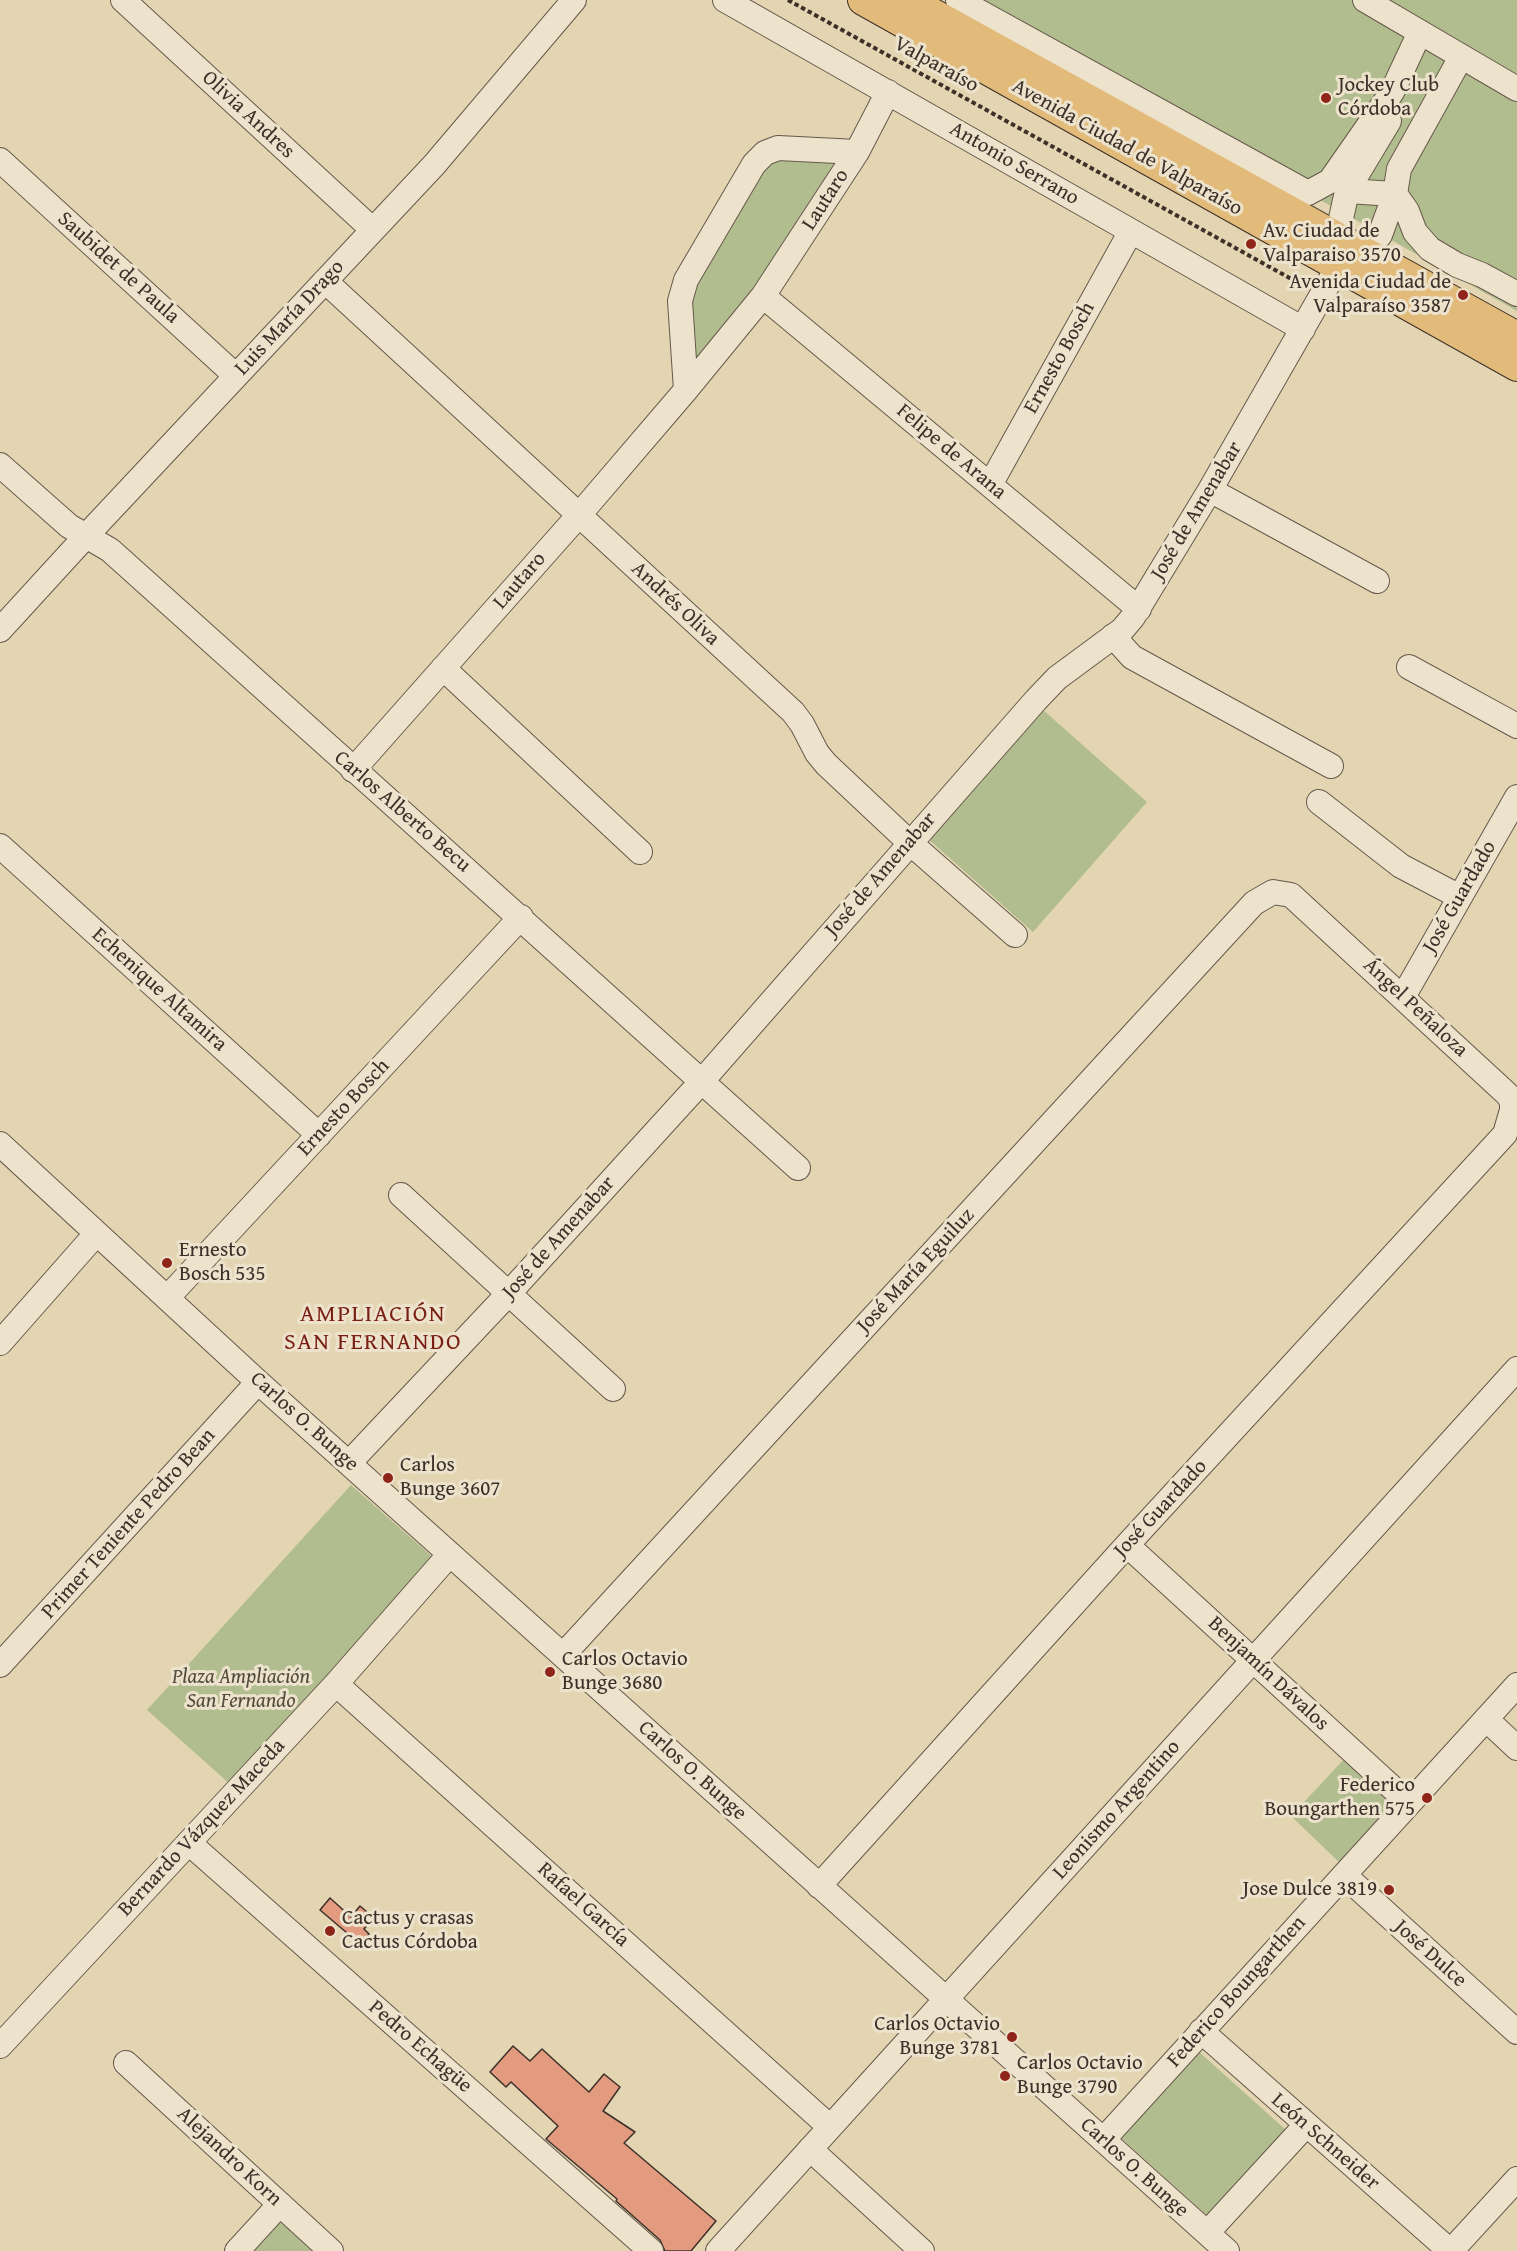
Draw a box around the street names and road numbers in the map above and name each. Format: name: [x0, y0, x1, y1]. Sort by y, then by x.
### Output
street label: Valparaíso: [889, 31, 983, 99]
street label: Olivia Andres: [196, 66, 300, 164]
street label: Avenida Ciudad de Valparaíso: [1008, 74, 1246, 222]
street label: Antonio Serrano: [945, 117, 1083, 211]
street label: Lautaro: [797, 165, 855, 235]
street label: Saubidet de Paula: [52, 207, 184, 329]
street label: Luis María Drago: [230, 255, 350, 381]
street label: Ernesto Bosch: [1019, 298, 1101, 418]
street label: Felipe de Arana: [891, 399, 1011, 505]
street label: José de Amenabar: [1146, 437, 1248, 585]
street label: Lautaro: [488, 547, 552, 615]
street label: Andrés Oliva: [626, 557, 724, 651]
street label: Carlos Alberto Becu: [329, 746, 475, 878]
street label: José de Amenabar: [820, 808, 942, 942]
street label: José Guardado: [1418, 836, 1502, 958]
street label: Echenique Altamira: [86, 923, 232, 1057]
street label: Ángel Peñaloza: [1357, 953, 1473, 1063]
street label: Ernesto Bosch: [293, 1054, 395, 1162]
street label: José de Amenabar: [497, 1171, 621, 1305]
street label: José María Eguiluz: [852, 1203, 980, 1339]
street label: Carlos O. Bunge: [245, 1367, 363, 1477]
street label: Primer Teniente Pedro Bean: [37, 1424, 221, 1624]
street label: José Guardado: [1109, 1455, 1213, 1563]
street label: Benjamín Dávalos: [1202, 1612, 1334, 1736]
street label: Carlos O. Bunge: [633, 1716, 751, 1826]
street label: Bernardo Vázquez Maceda: [113, 1734, 291, 1922]
street label: Leonismo Argentino: [1048, 1735, 1186, 1885]
street label: Rafael García: [532, 1857, 634, 1953]
street label: Federico Boungarthen: [1162, 1911, 1312, 2073]
street label: José Dulce: [1388, 1915, 1472, 1993]
street label: Pedro Echagüe: [363, 1995, 477, 2099]
street label: León Schneider: [1266, 2088, 1384, 2196]
street label: Alejandro Korn: [171, 2102, 287, 2212]
street label: Carlos O. Bunge: [1075, 2113, 1193, 2223]

